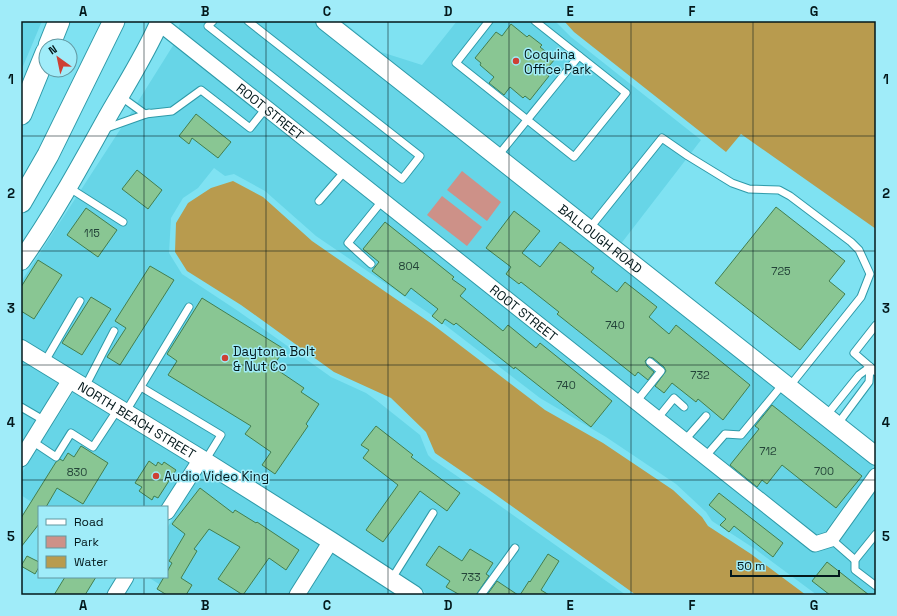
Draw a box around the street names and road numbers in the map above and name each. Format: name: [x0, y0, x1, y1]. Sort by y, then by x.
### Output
street label: ROOT STREET: [233, 79, 308, 144]
street label: BALLOUGH ROAD: [555, 200, 646, 277]
street label: ROOT STREET: [487, 281, 561, 345]
street label: NORTH BEACH STREET: [75, 377, 199, 463]

